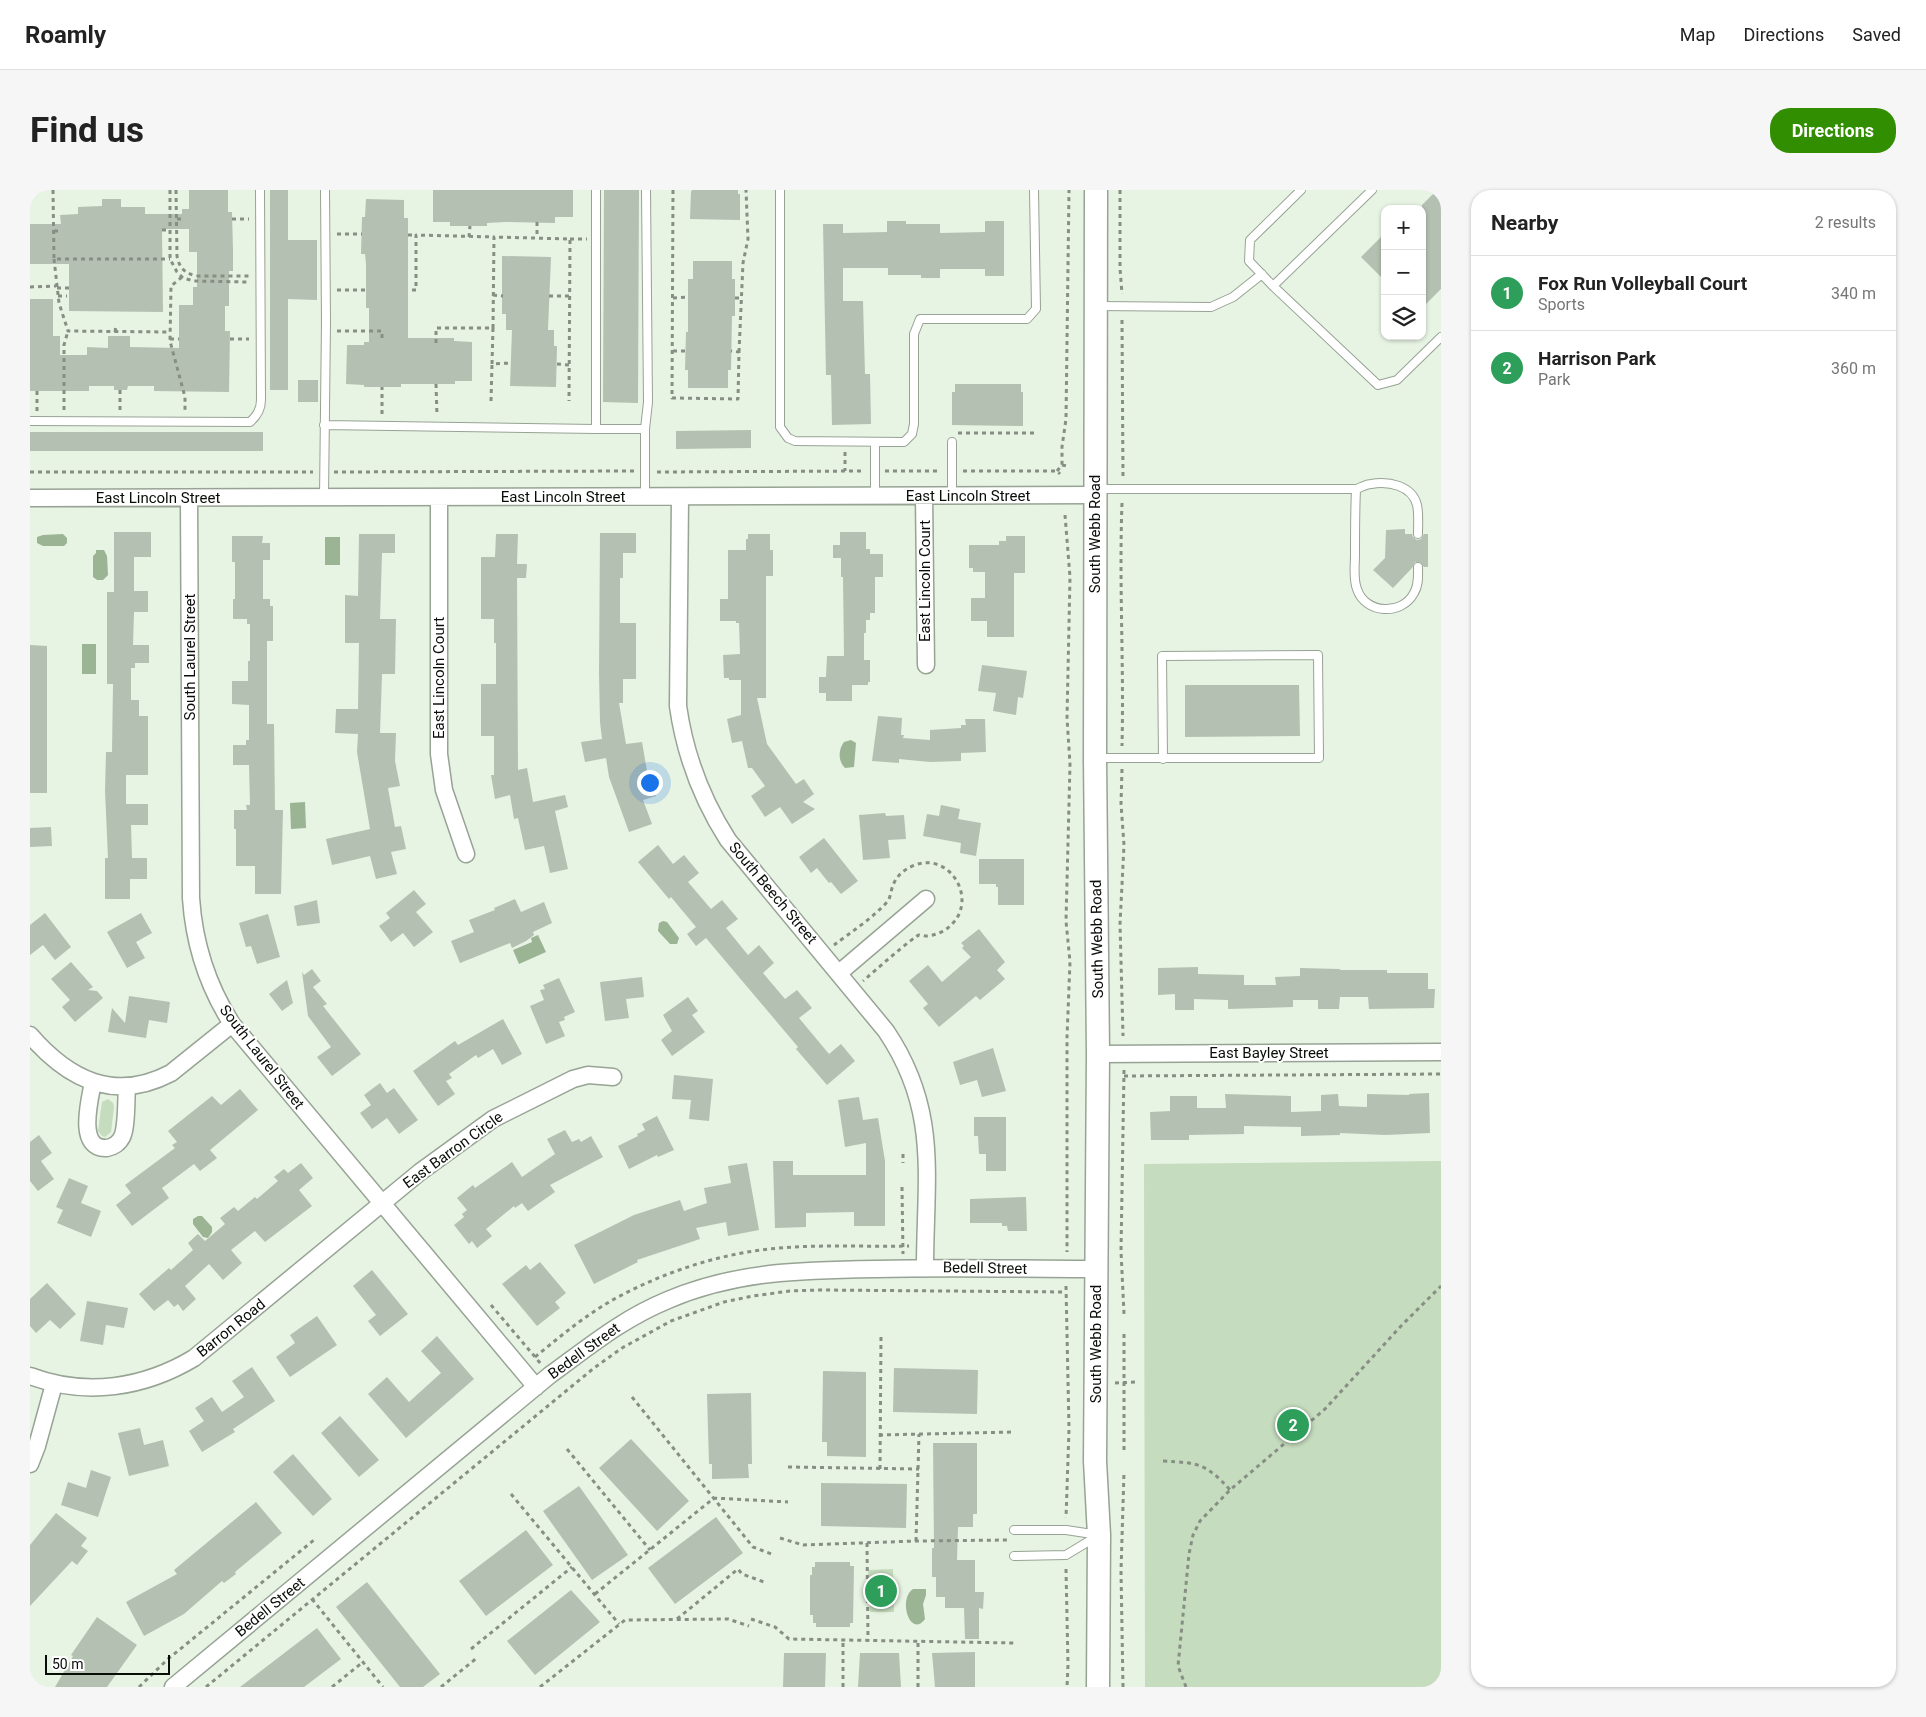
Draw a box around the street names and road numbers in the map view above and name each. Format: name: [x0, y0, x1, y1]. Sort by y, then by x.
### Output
street label: South Webb Road: [1086, 475, 1104, 593]
street label: East Lincoln Street: [906, 487, 1030, 505]
street label: East Lincoln Street: [501, 488, 625, 506]
street label: East Lincoln Street: [96, 489, 220, 507]
street label: East Lincoln Court: [916, 520, 934, 642]
street label: South Laurel Street: [181, 593, 199, 720]
street label: East Lincoln Court: [430, 617, 448, 739]
street label: South Beech Street: [725, 838, 821, 948]
street label: South Webb Road: [1087, 880, 1107, 998]
street label: South Laurel Street: [216, 1001, 308, 1113]
street label: East Bayley Street: [1209, 1044, 1329, 1062]
street label: East Barron Circle: [400, 1108, 506, 1192]
street label: Bedell Street: [943, 1258, 1027, 1278]
street label: South Webb Road: [1087, 1285, 1105, 1403]
street label: Barron Road: [193, 1295, 269, 1361]
street label: Bedell Street: [545, 1319, 623, 1383]
street label: Bedell Street: [232, 1573, 308, 1641]

